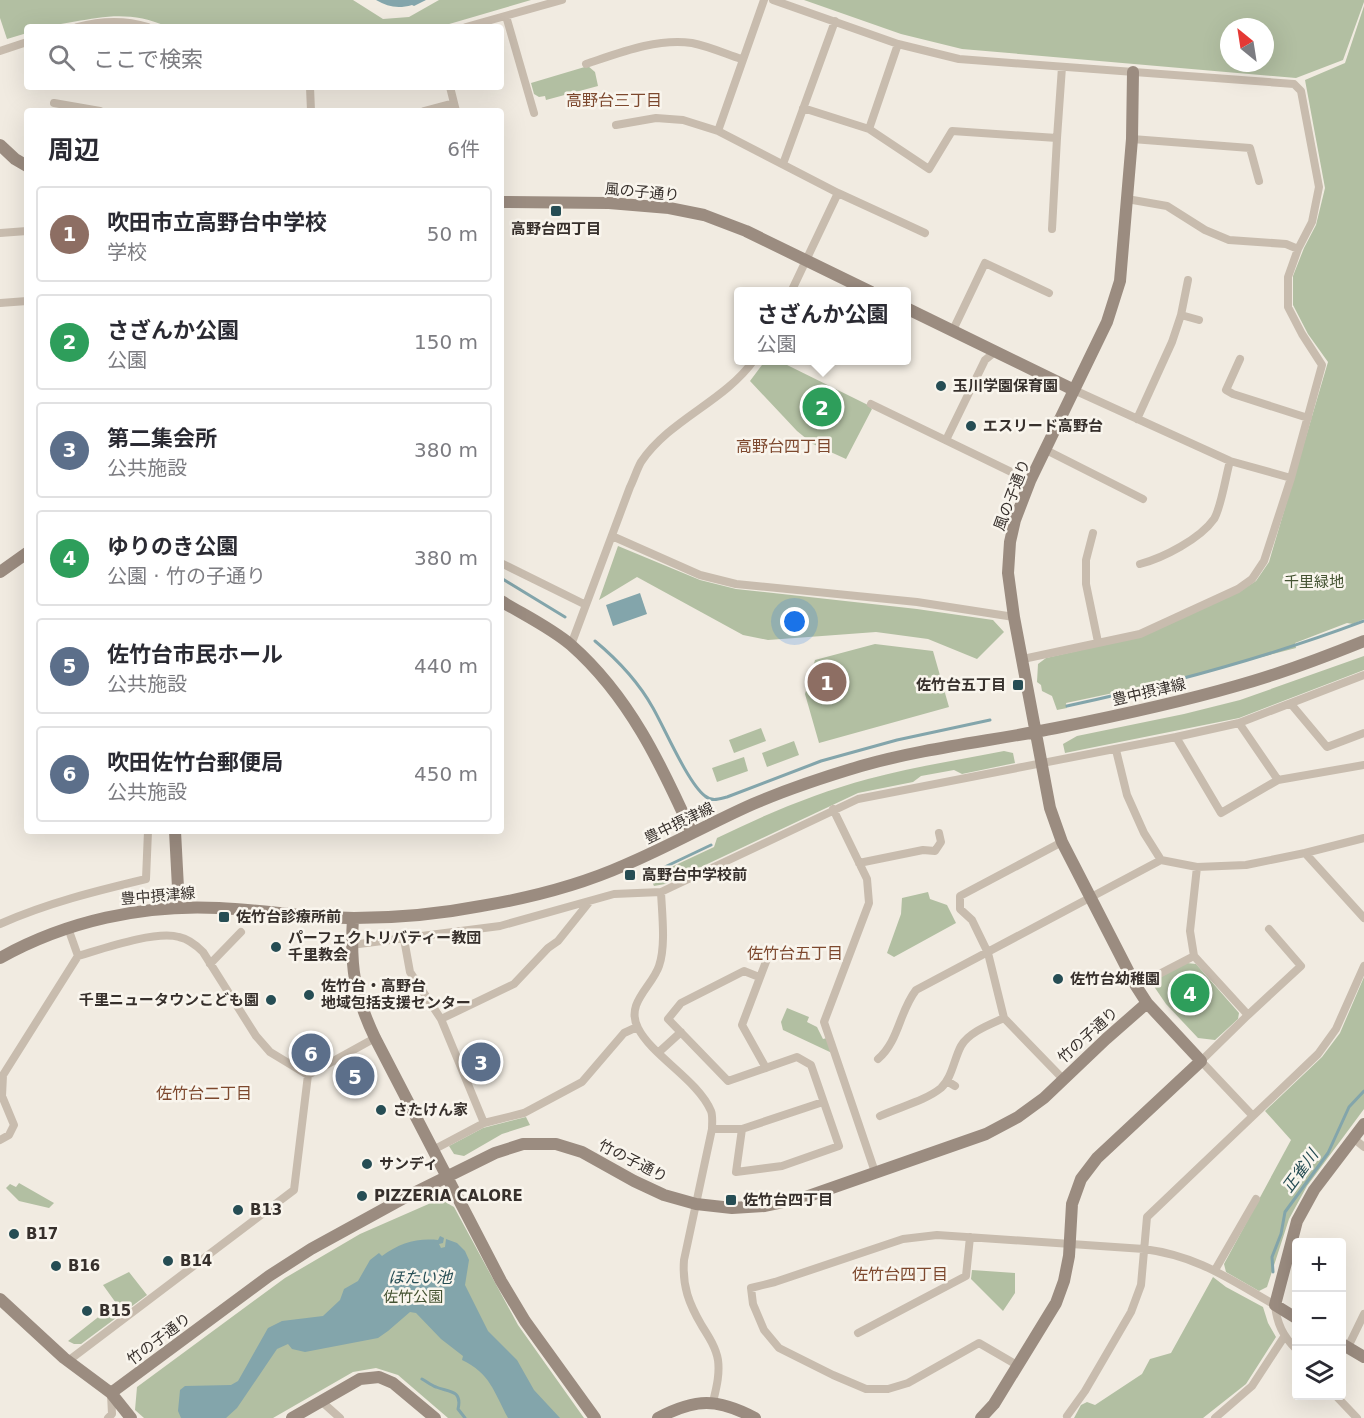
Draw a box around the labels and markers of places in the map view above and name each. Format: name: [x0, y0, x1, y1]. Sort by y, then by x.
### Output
marker: 高野台四丁目: [549, 204, 563, 218]
place label: 高野台四丁目: [511, 220, 601, 238]
place label: 玉川学園保育園: [953, 377, 1058, 395]
marker: 玉川学園保育園: [934, 379, 948, 393]
pin: 2: [802, 384, 842, 430]
place label: エスリード高野台: [983, 417, 1103, 435]
marker: エスリード高野台: [964, 419, 978, 433]
pin: 1: [808, 660, 846, 704]
place label: 佐竹台五丁目: [916, 676, 1006, 694]
marker: 佐竹台五丁目: [1011, 678, 1025, 692]
place label: 高野台中学校前: [642, 866, 747, 884]
marker: 高野台中学校前: [623, 868, 637, 882]
place label: 佐竹台診療所前: [236, 908, 341, 926]
marker: 佐竹台診療所前: [217, 910, 231, 924]
place label: パーフェクトリバティー教団 千里教会: [288, 929, 481, 964]
marker: パーフェクトリバティー教団 千里教会: [269, 940, 283, 954]
place label: 佐竹台幼稚園: [1070, 970, 1160, 988]
pin: 4: [1170, 970, 1210, 1016]
marker: 佐竹台幼稚園: [1051, 972, 1065, 986]
place label: 佐竹台・高野台 地域包括支援センター: [321, 977, 471, 1012]
marker: 佐竹台・高野台 地域包括支援センター: [302, 988, 316, 1002]
place label: 千里ニュータウンこども園: [79, 991, 259, 1009]
marker: 千里ニュータウンこども園: [264, 993, 278, 1007]
pin: 6: [292, 1030, 330, 1076]
pin: 3: [462, 1040, 500, 1084]
pin: 5: [336, 1054, 374, 1098]
place label: さたけん家: [393, 1101, 468, 1119]
marker: さたけん家: [374, 1103, 388, 1117]
place label: サンディ: [379, 1155, 438, 1173]
marker: サンディ: [360, 1157, 374, 1171]
place label: PIZZERIA CALORE: [374, 1187, 523, 1205]
marker: PIZZERIA CALORE: [355, 1189, 369, 1203]
place label: 佐竹台四丁目: [743, 1191, 833, 1209]
marker: 佐竹台四丁目: [724, 1193, 738, 1207]
place label: B13: [250, 1201, 282, 1219]
marker: B13: [231, 1203, 245, 1217]
place label: B17: [26, 1225, 58, 1243]
marker: B17: [7, 1227, 21, 1241]
place label: B14: [180, 1252, 212, 1270]
marker: B14: [161, 1254, 175, 1268]
place label: B16: [68, 1257, 100, 1275]
marker: B16: [49, 1259, 63, 1273]
place label: B15: [99, 1302, 131, 1320]
marker: B15: [80, 1304, 94, 1318]

